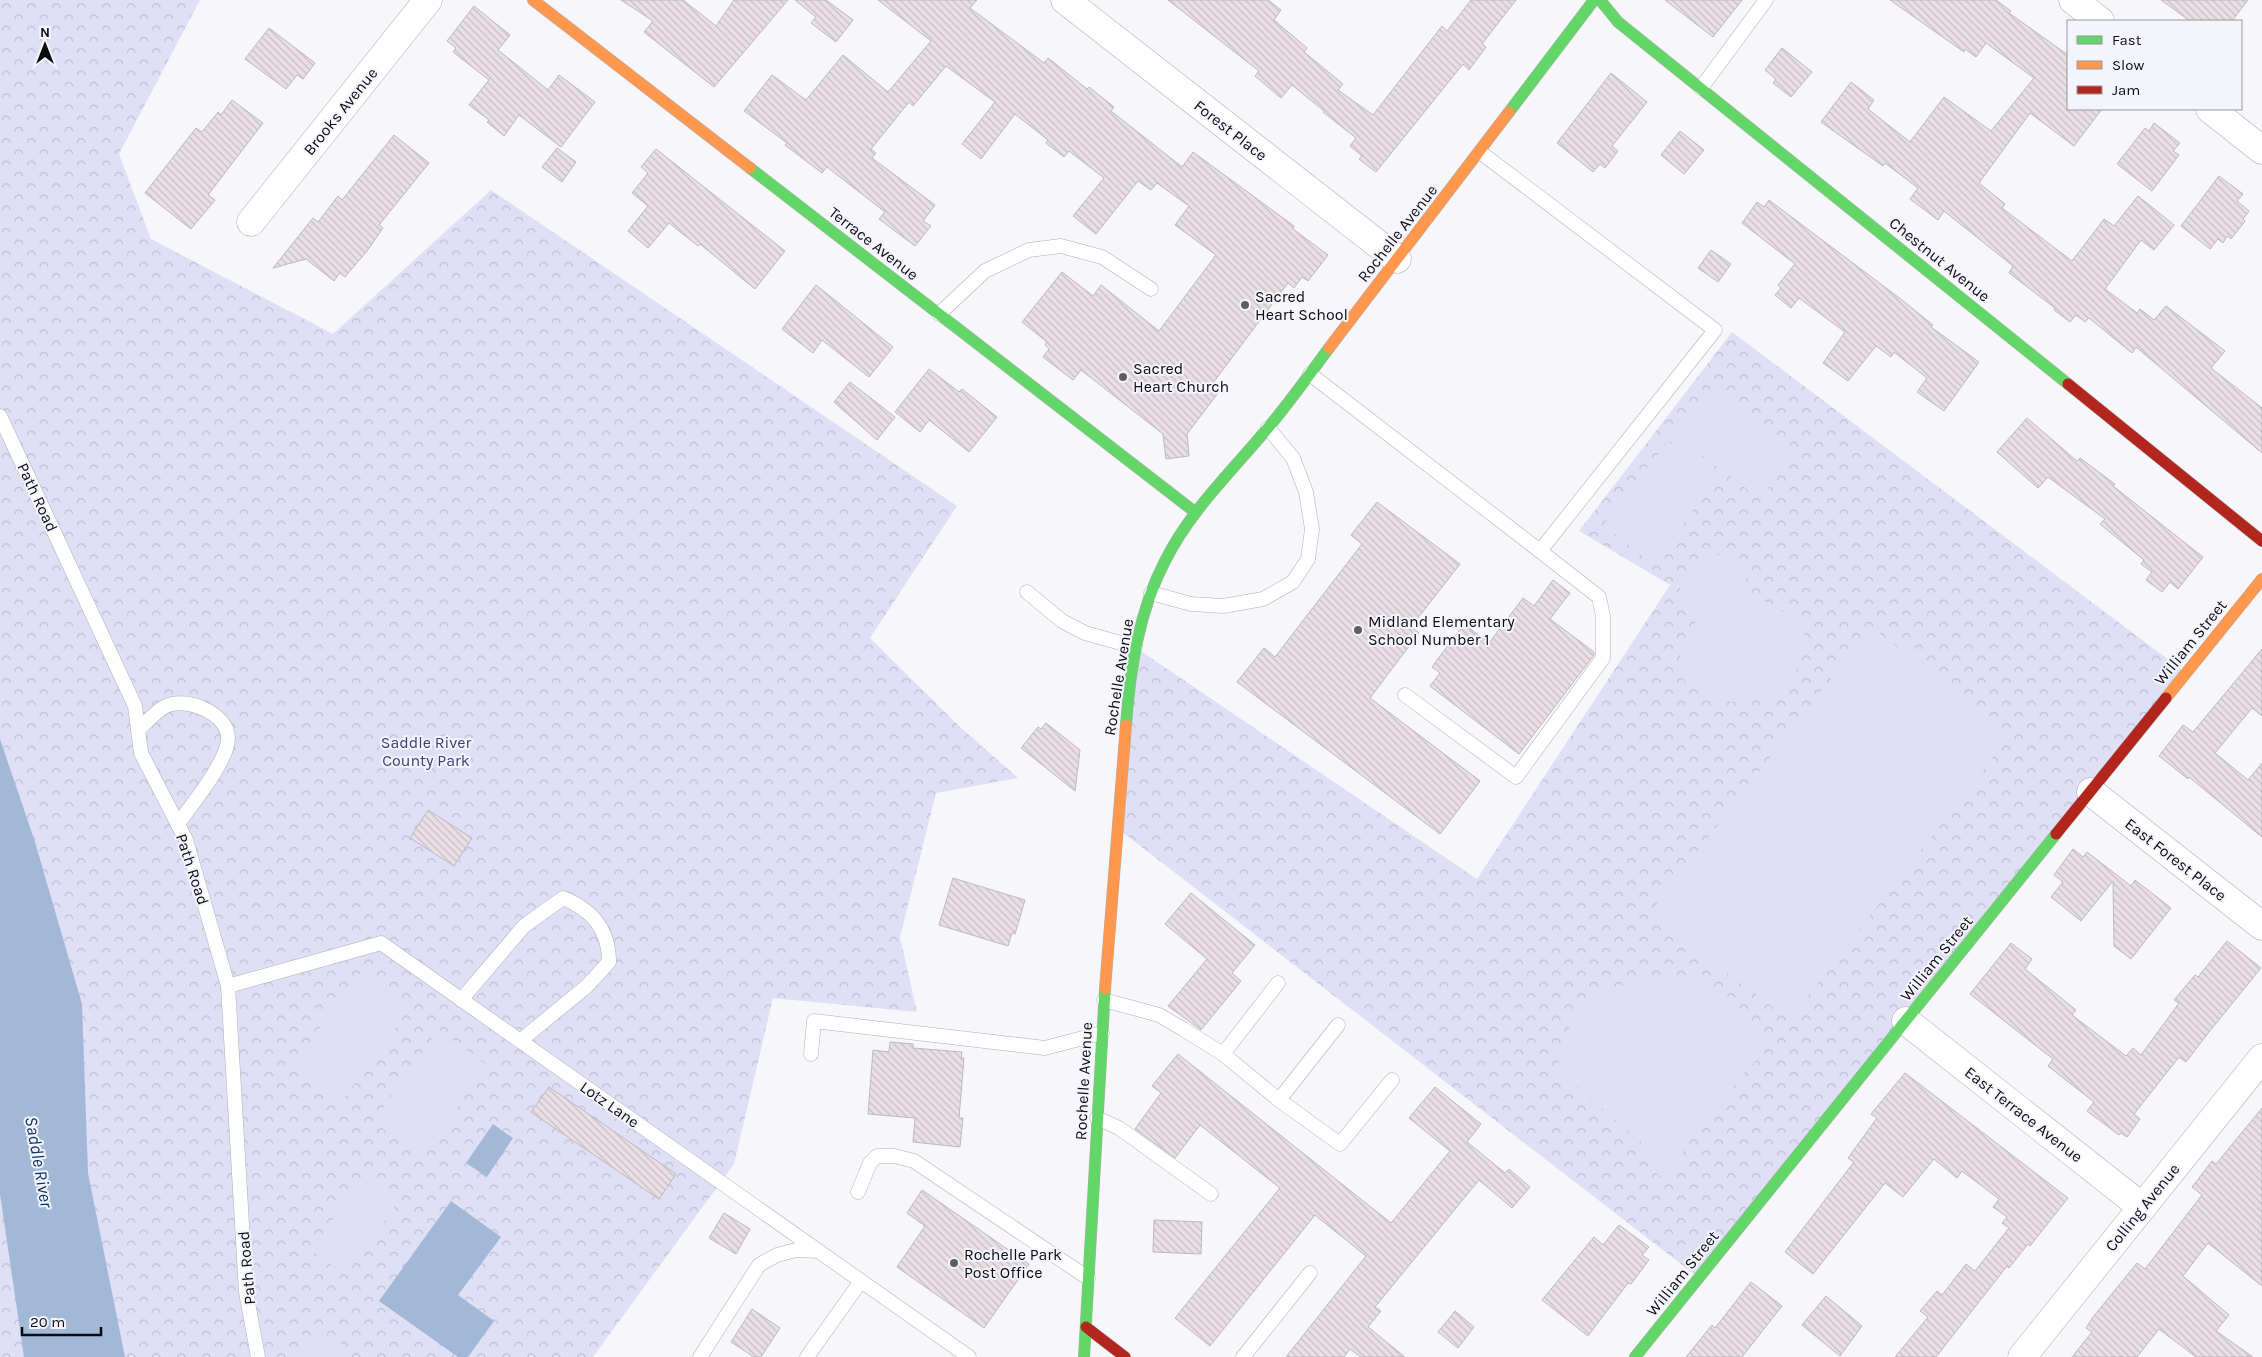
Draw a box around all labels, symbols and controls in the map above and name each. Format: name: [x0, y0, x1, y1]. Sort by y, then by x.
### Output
north arrow: [20, 20, 70, 70]
legend: [2067, 20, 2242, 110]
text: N: [40, 24, 50, 41]
text: Fast: [2112, 31, 2142, 49]
text: Slow: [2112, 56, 2144, 74]
street label: Brooks Avenue: [299, 64, 381, 159]
text: Jam: [2112, 81, 2140, 99]
street label: Forest Place: [1190, 96, 1271, 165]
street label: Rochelle Avenue: [1353, 181, 1441, 286]
street label: Terrace Avenue: [825, 203, 922, 284]
street label: Chestnut Avenue: [1886, 213, 1994, 306]
place label: Sacred Heart School: [1255, 287, 1348, 324]
marker: Sacred Heart School: [1239, 299, 1251, 311]
place label: Sacred Heart Church: [1133, 359, 1229, 396]
marker: Sacred Heart Church: [1117, 371, 1129, 383]
street label: Path Road: [13, 460, 62, 535]
street label: William Street: [2150, 596, 2231, 689]
place label: Midland Elementary School Number 1: [1368, 612, 1515, 649]
street label: Rochelle Avenue: [1100, 617, 1137, 737]
marker: Midland Elementary School Number 1: [1352, 624, 1364, 636]
park label: Saddle River County Park: [381, 733, 471, 770]
street label: East Forest Place: [2121, 814, 2230, 905]
street label: Path Road: [172, 831, 213, 907]
street label: William Street: [1896, 912, 1977, 1005]
street label: Rochelle Avenue: [1071, 1021, 1096, 1141]
street label: East Terrace Avenue: [1961, 1062, 2086, 1166]
street label: Lotz Lane: [576, 1077, 643, 1132]
water label: Saddle River: [20, 1115, 58, 1210]
street label: Colling Avenue: [2101, 1160, 2184, 1255]
street label: William Street: [1642, 1227, 1723, 1320]
street label: Path Road: [234, 1230, 259, 1306]
place label: Rochelle Park Post Office: [964, 1245, 1062, 1282]
marker: Rochelle Park Post Office: [948, 1257, 960, 1269]
scale bar: [22, 1304, 101, 1336]
text: 20 m: [30, 1313, 65, 1331]

